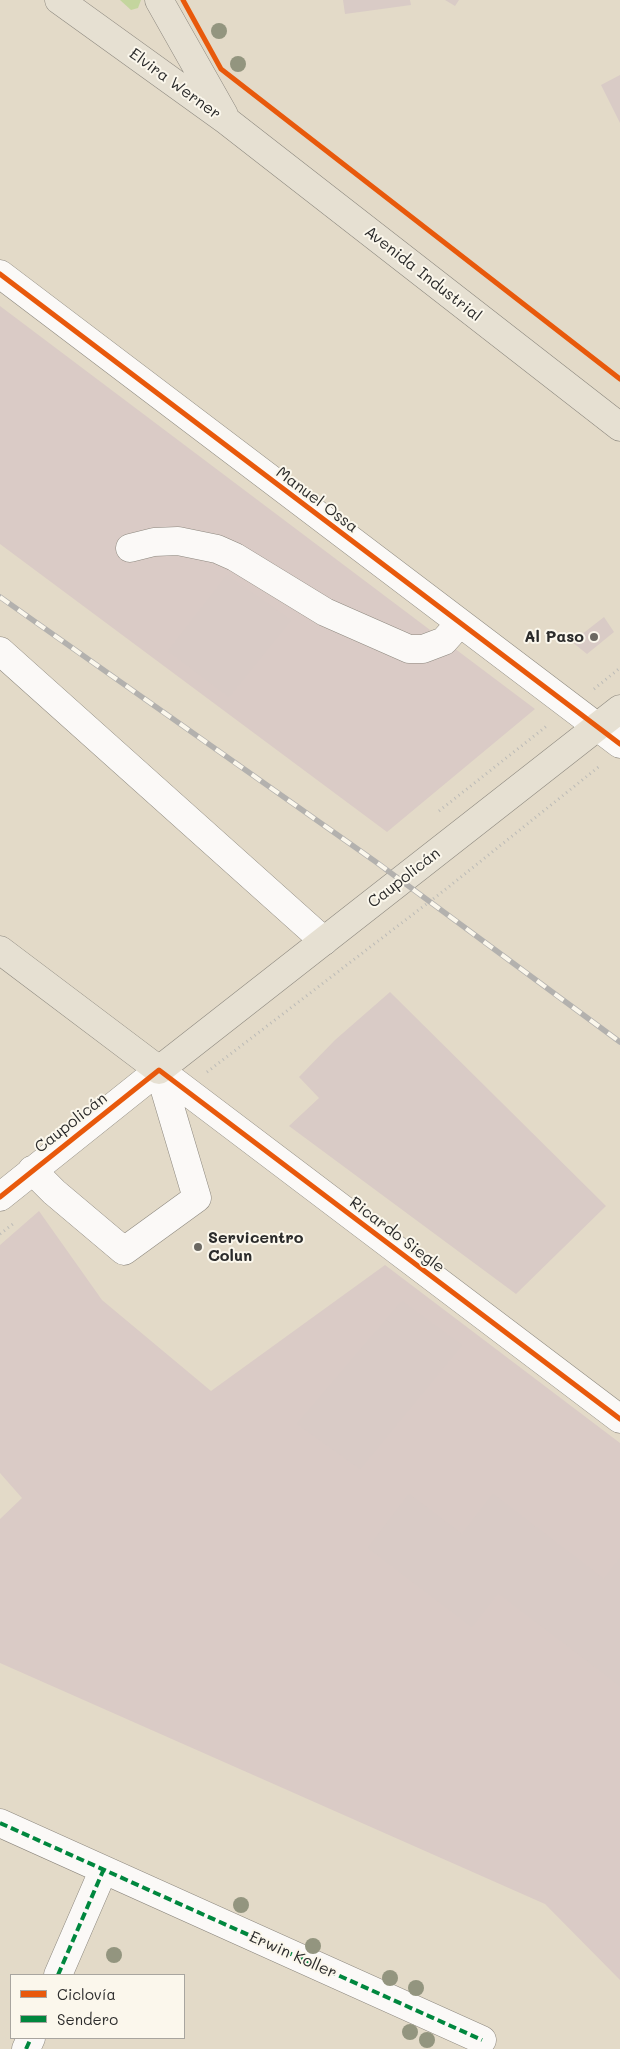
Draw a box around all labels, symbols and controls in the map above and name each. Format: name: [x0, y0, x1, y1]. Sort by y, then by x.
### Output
street label: Elvira Werner: [125, 44, 225, 124]
street label: Avenida Industrial: [361, 222, 485, 326]
street label: Manuel Ossa: [272, 463, 362, 537]
place label: Al Paso: [524, 627, 584, 647]
marker: Al Paso: [588, 631, 600, 643]
street label: Caupolicán: [364, 844, 444, 912]
street label: Caupolicán: [31, 1089, 111, 1157]
street label: Ricardo Siegle: [346, 1193, 448, 1277]
place label: Servicentro Colun: [208, 1228, 303, 1266]
marker: Servicentro Colun: [192, 1241, 204, 1253]
street label: Erwin Koller: [246, 1927, 340, 1983]
legend: [10, 1974, 185, 2039]
text: Ciclovía: [57, 1984, 116, 2004]
text: Sendero: [57, 2009, 118, 2029]

